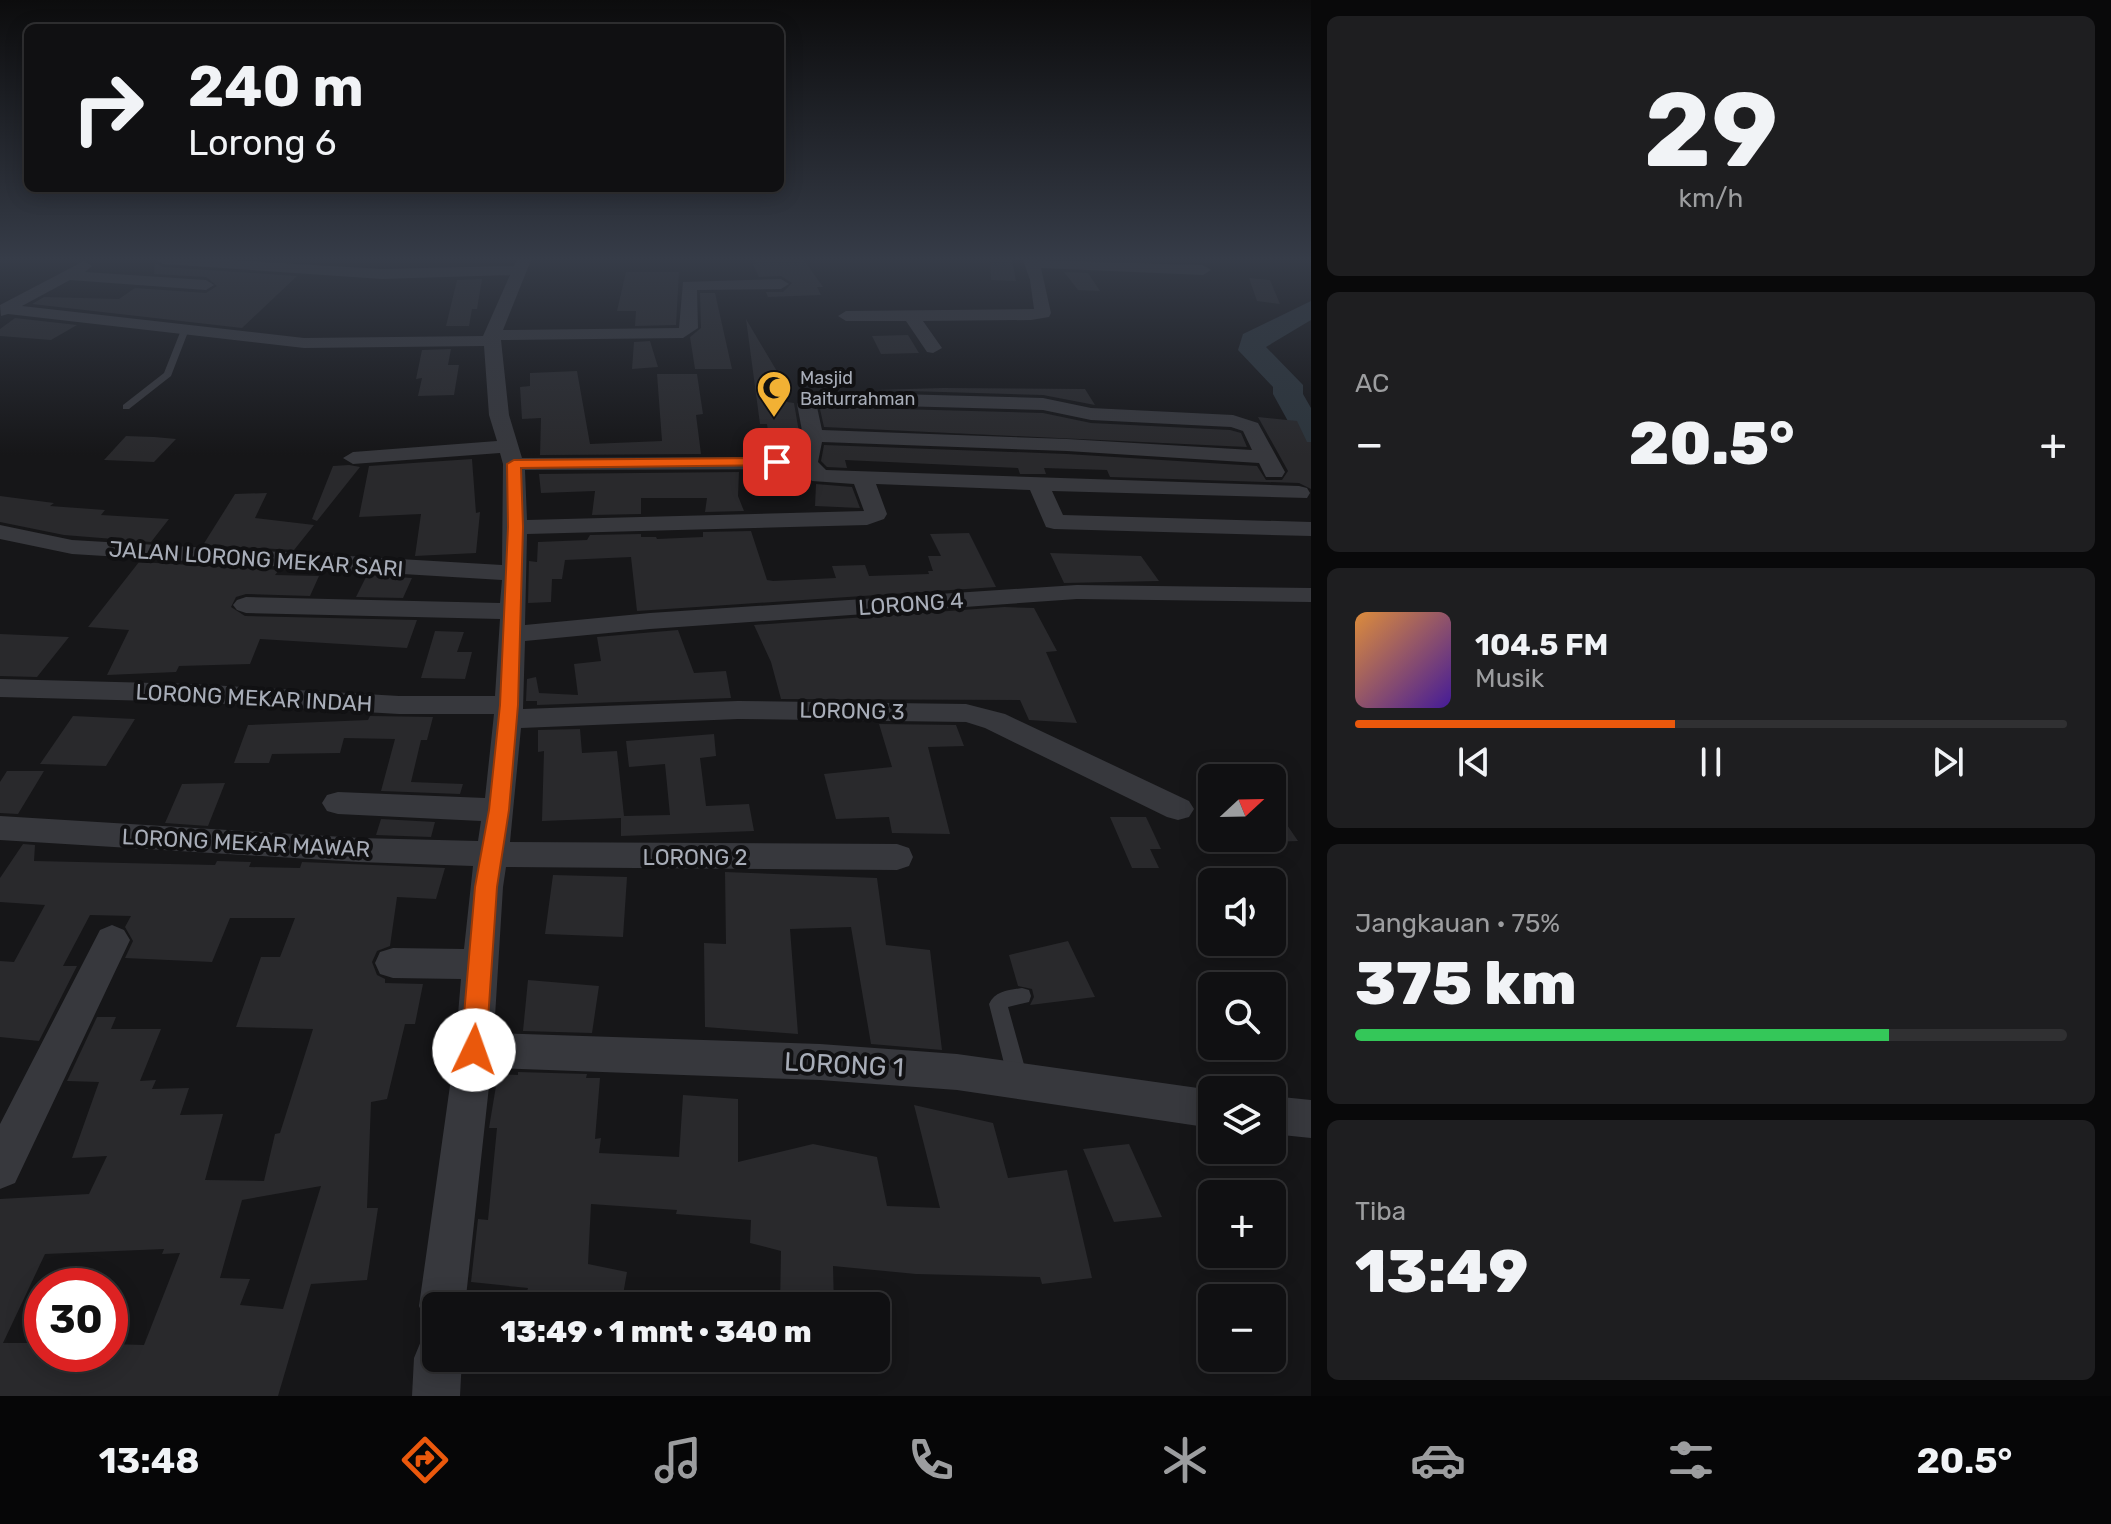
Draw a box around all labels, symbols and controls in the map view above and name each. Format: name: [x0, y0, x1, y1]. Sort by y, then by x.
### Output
text: 240 m: [188, 54, 364, 120]
icon: right: [56, 56, 160, 160]
text: 29: [1644, 69, 1778, 192]
text: Lorong 6: [188, 121, 336, 164]
text: km/h: [1679, 183, 1743, 214]
place label: Masjid Baiturrahman: [800, 367, 915, 410]
text: AC: [1355, 368, 1389, 399]
mosque icon: Masjid Baiturrahman: [755, 369, 793, 419]
text: 20.5°: [1629, 408, 1794, 479]
text: −: [1355, 418, 1384, 470]
text: +: [2040, 418, 2067, 470]
pin: [743, 428, 811, 496]
icon: arrive: [755, 440, 799, 484]
street label: JALAN LORONG MEKAR SARI: [108, 535, 404, 583]
street label: LORONG 4: [857, 587, 965, 621]
text: 104.5 FM: [1475, 627, 1608, 663]
text: Musik: [1475, 663, 1544, 694]
street label: LORONG MEKAR INDAH: [135, 678, 373, 718]
street label: LORONG 3: [799, 697, 905, 725]
icon: previous: [1452, 740, 1496, 784]
icon: pause: [1689, 740, 1733, 784]
icon: next: [1926, 740, 1970, 784]
north arrow: [1198, 764, 1286, 852]
map controls: [1198, 764, 1286, 1372]
street label: LORONG MEKAR MAWAR: [121, 823, 371, 863]
street label: LORONG 2: [643, 844, 747, 871]
button: sound: [1198, 868, 1286, 956]
text: Jangkauan · 75%: [1355, 908, 1560, 939]
text: 375 km: [1355, 948, 1577, 1019]
button: search: [1198, 972, 1286, 1060]
position arrow: [432, 1008, 516, 1092]
street label: LORONG 1: [783, 1046, 905, 1084]
button: layers: [1198, 1076, 1286, 1164]
button: +: [1198, 1180, 1286, 1268]
text: Tiba: [1355, 1196, 1406, 1227]
text: 13:49: [1355, 1236, 1528, 1307]
speed limit sign: 30: [24, 1268, 128, 1372]
button: −: [1198, 1284, 1286, 1372]
text: 13:49 · 1 mnt · 340 m: [500, 1314, 812, 1350]
icon: directions: [397, 1432, 453, 1488]
icon: music: [650, 1432, 706, 1488]
icon: phone: [903, 1432, 959, 1488]
icon: climate: [1157, 1432, 1213, 1488]
icon: car: [1410, 1432, 1466, 1488]
icon: filters: [1663, 1432, 1719, 1488]
text: 13:48: [99, 1439, 200, 1482]
text: 20.5°: [1916, 1439, 2012, 1482]

